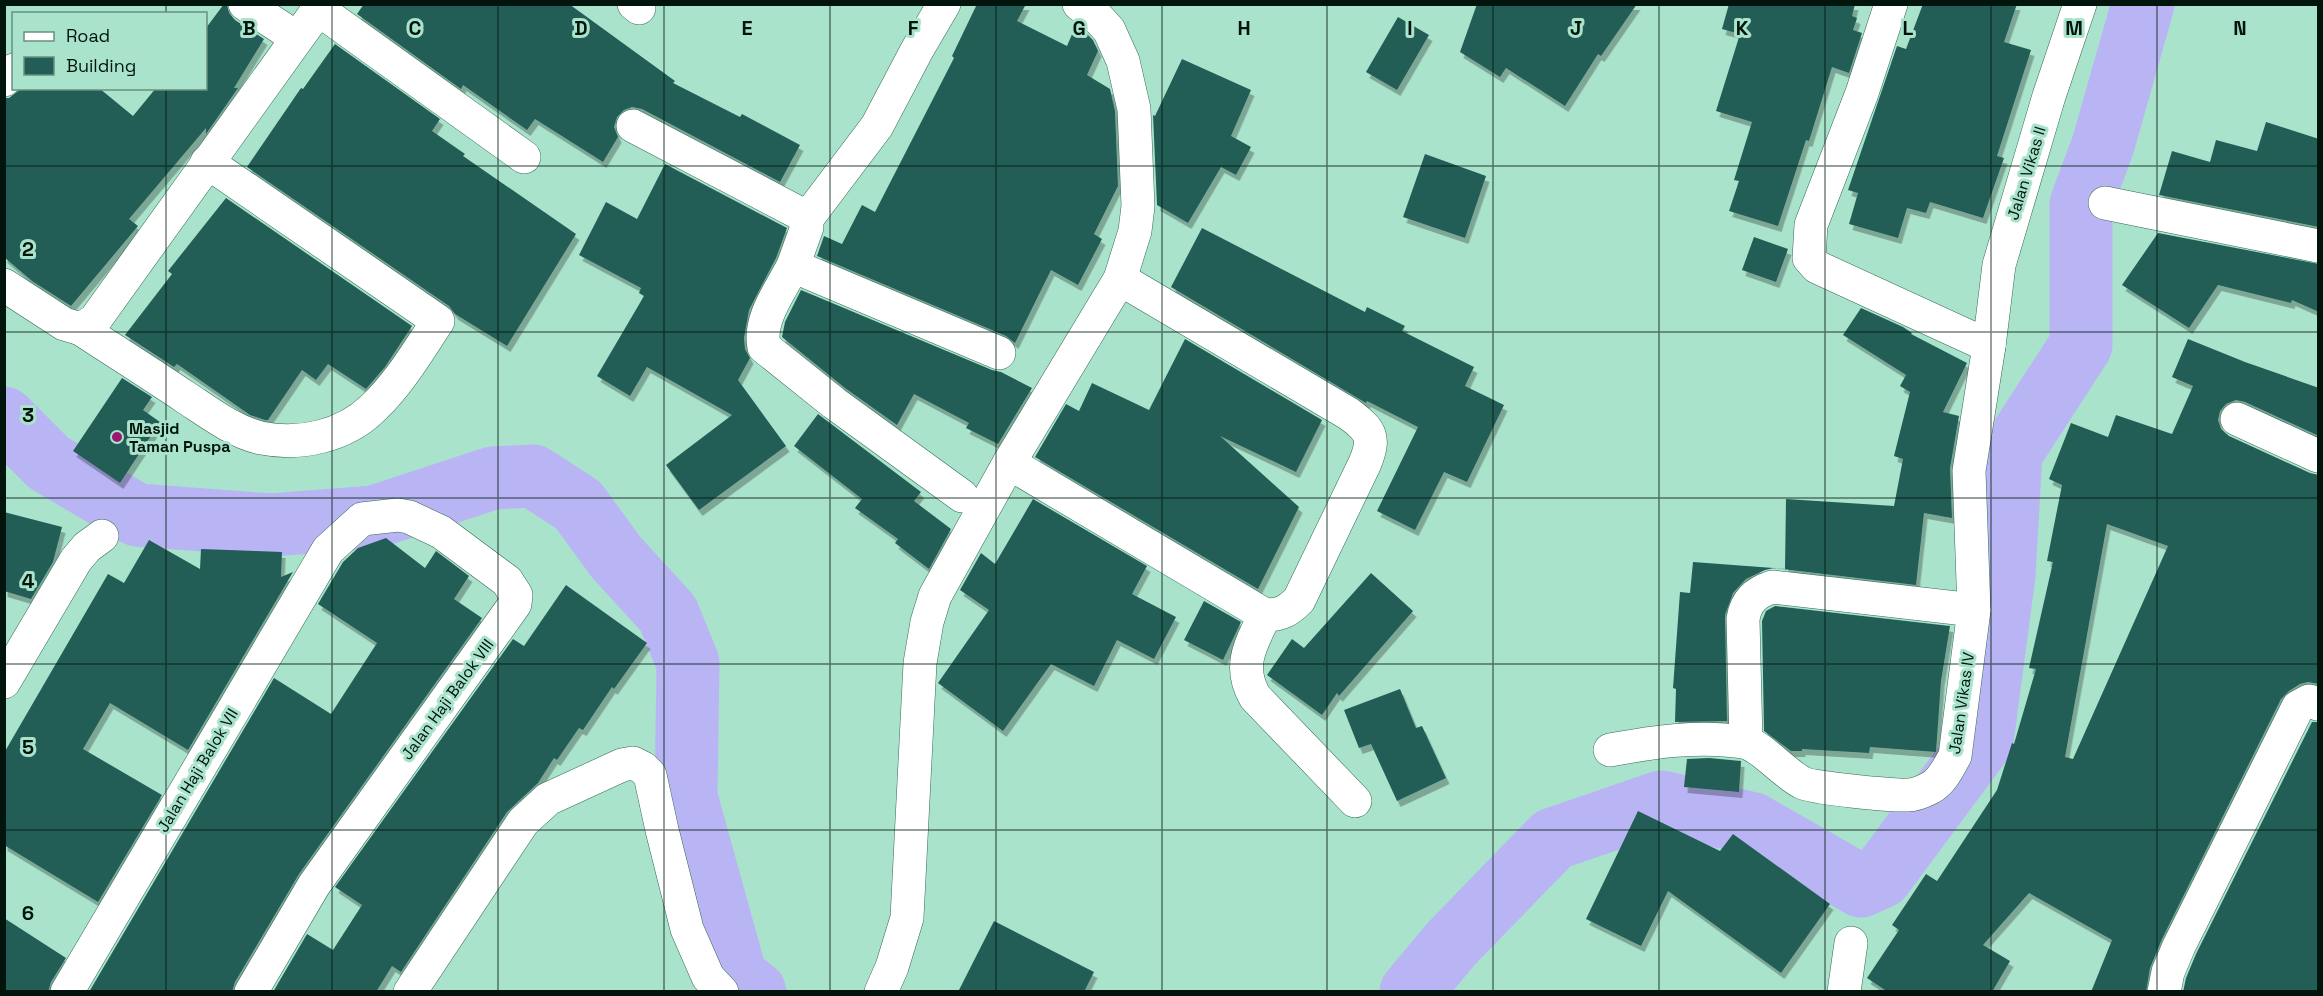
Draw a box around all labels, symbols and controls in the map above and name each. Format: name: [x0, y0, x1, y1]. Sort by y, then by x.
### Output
legend: [12, 12, 207, 90]
text: B: [242, 15, 256, 41]
text: C: [409, 15, 422, 41]
text: D: [574, 15, 588, 41]
text: E: [741, 15, 753, 41]
text: F: [908, 15, 919, 41]
text: G: [1072, 15, 1086, 41]
text: H: [1237, 15, 1251, 41]
text: I: [1407, 15, 1413, 41]
text: J: [1570, 15, 1582, 41]
text: K: [1736, 15, 1749, 41]
text: L: [1903, 15, 1914, 41]
text: M: [2065, 15, 2083, 41]
text: N: [2233, 15, 2247, 41]
text: Road: [66, 24, 110, 47]
text: Building: [66, 54, 136, 77]
street label: Jalan Vikas II: [2002, 124, 2051, 223]
text: 2: [22, 236, 34, 262]
text: 3: [22, 402, 34, 428]
place label: Masjid Taman Puspa: [129, 418, 230, 457]
marker: Masjid Taman Puspa: [110, 430, 124, 444]
text: 4: [22, 568, 35, 594]
street label: Jalan Haji Balok VIII: [396, 635, 498, 764]
street label: Jalan Vikas IV: [1944, 651, 1979, 755]
street label: Jalan Haji Balok VII: [152, 704, 243, 836]
text: 5: [22, 734, 34, 760]
text: 6: [22, 900, 34, 926]

